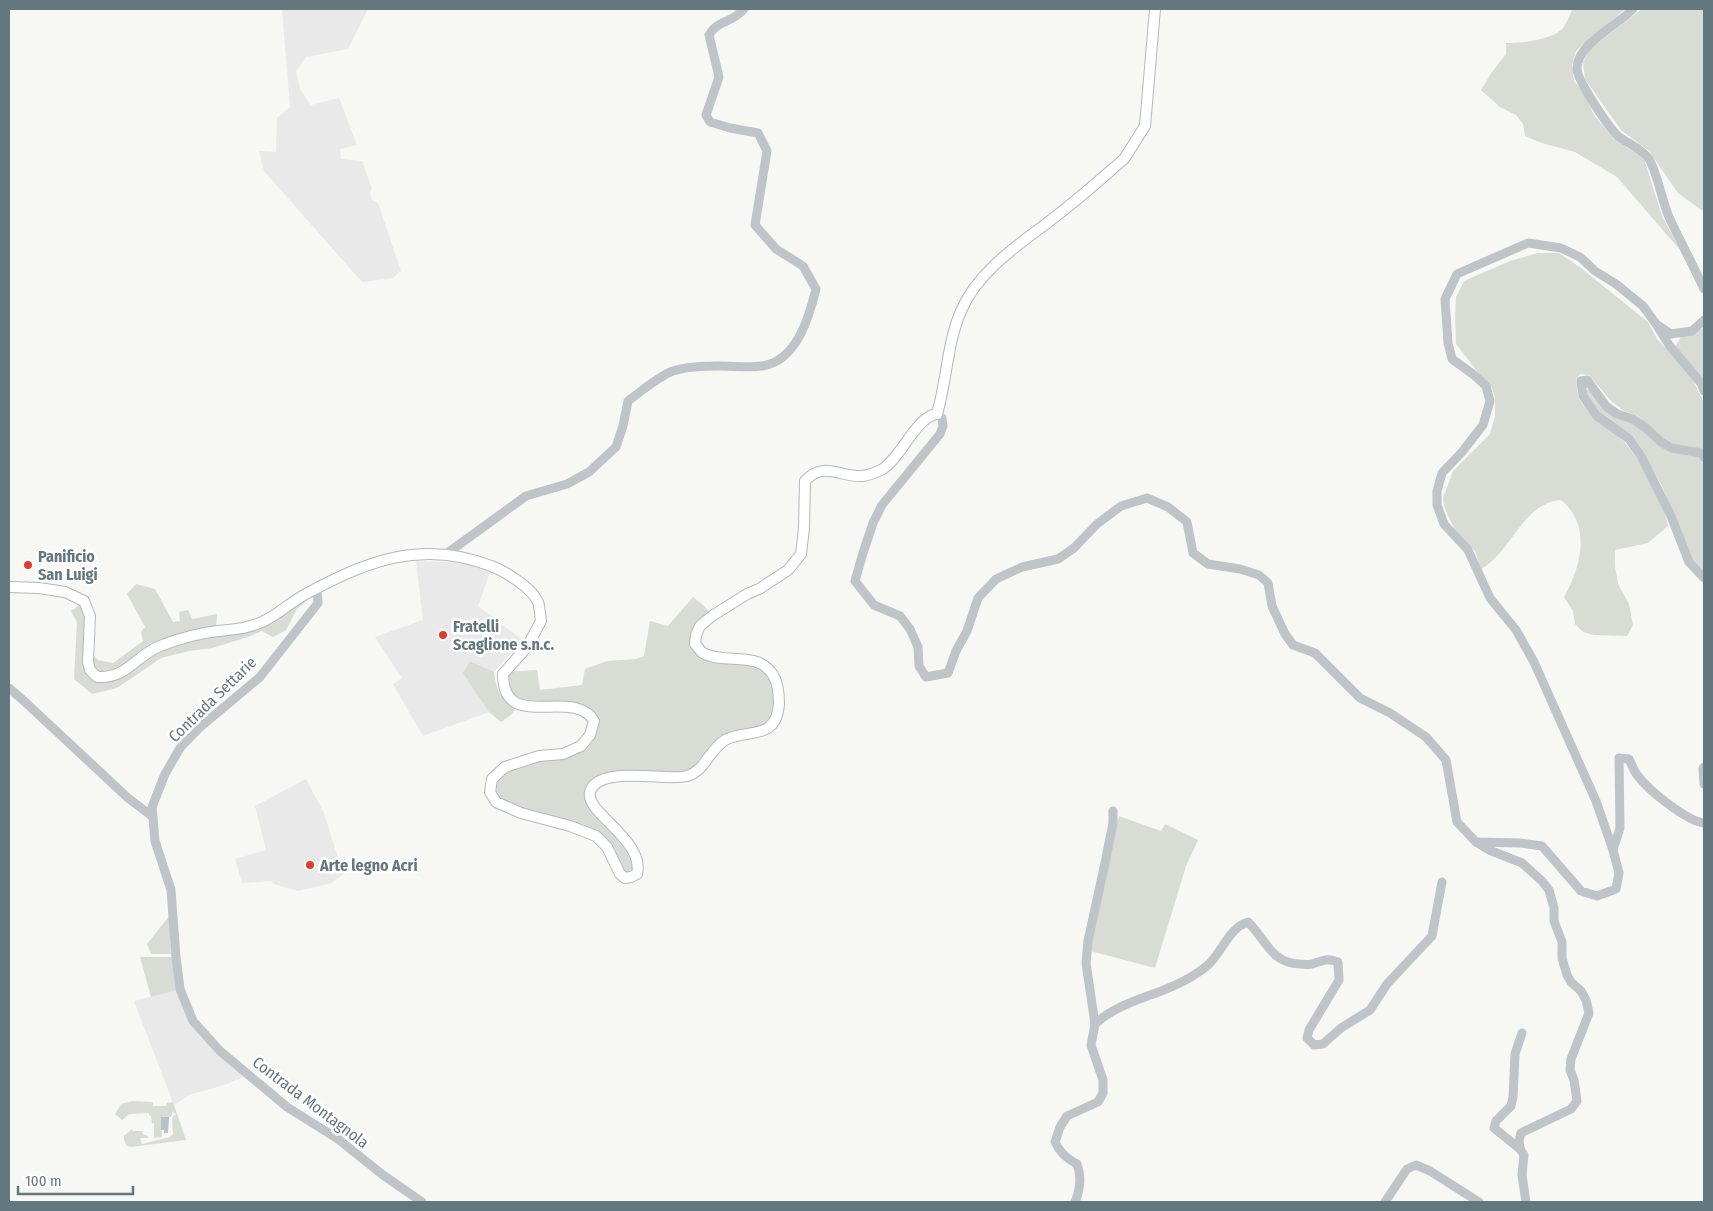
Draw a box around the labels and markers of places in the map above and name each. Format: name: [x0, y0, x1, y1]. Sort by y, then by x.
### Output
place label: Panificio San Luigi: [38, 547, 98, 584]
marker: Panificio San Luigi: [22, 559, 34, 571]
place label: Fratelli Scaglione s.n.c.: [453, 617, 554, 654]
marker: Fratelli Scaglione s.n.c.: [437, 629, 449, 641]
place label: Arte legno Acri: [319, 856, 418, 875]
marker: Arte legno Acri: [304, 859, 316, 871]

